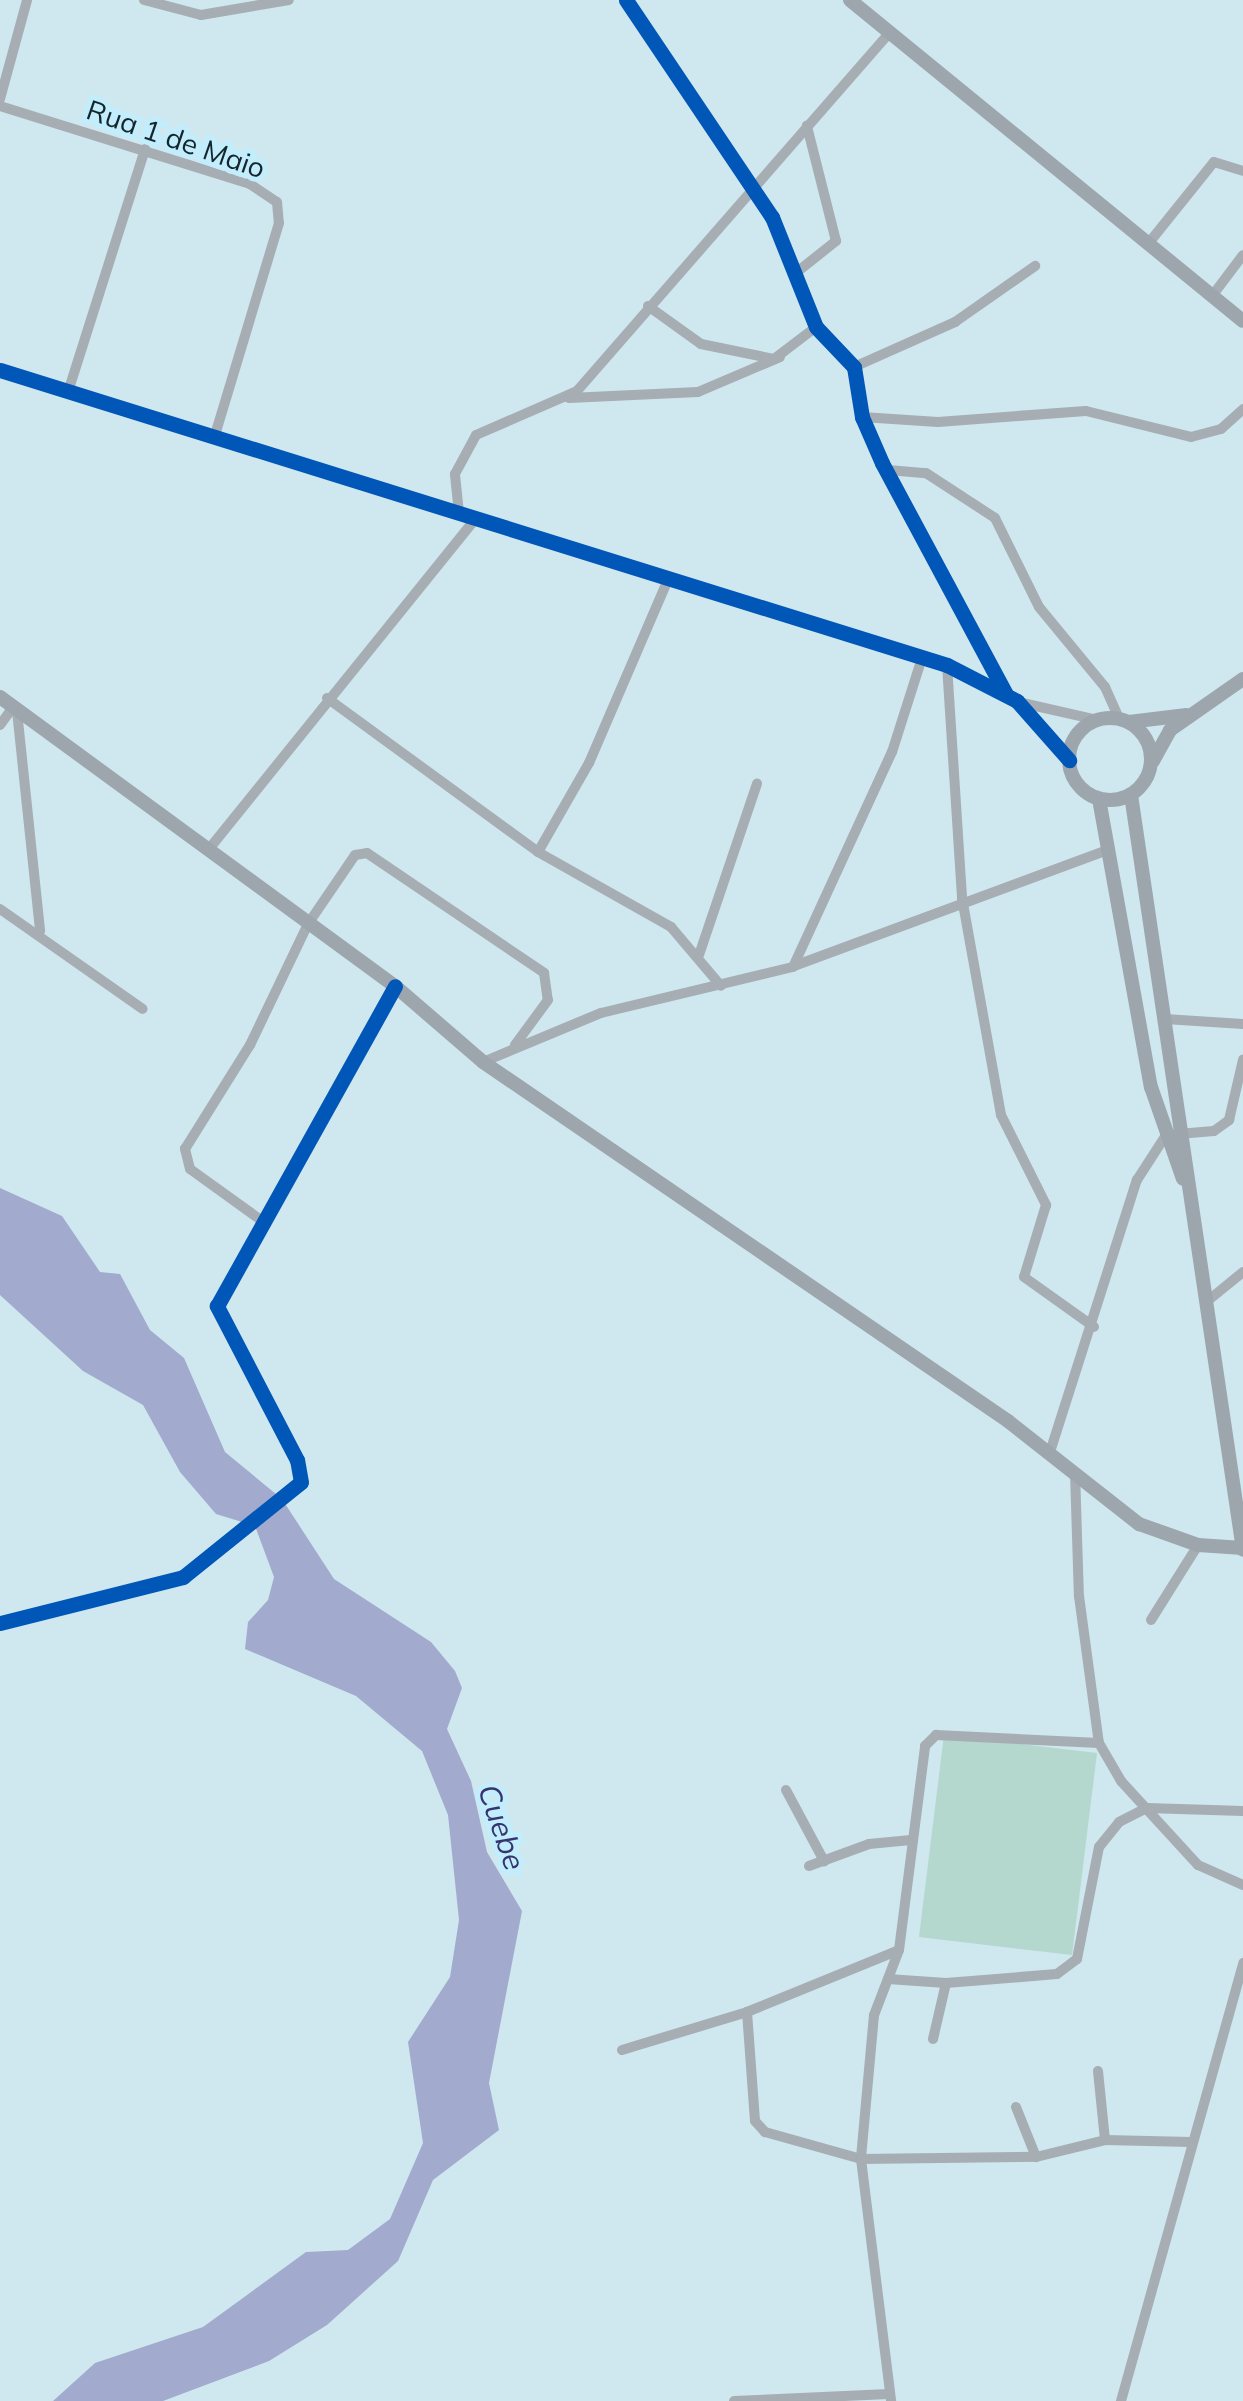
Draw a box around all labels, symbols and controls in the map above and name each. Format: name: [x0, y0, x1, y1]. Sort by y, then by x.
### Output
street label: Rua 1 de Maio: [82, 93, 270, 185]
water label: Cuebe: [471, 1779, 533, 1875]

